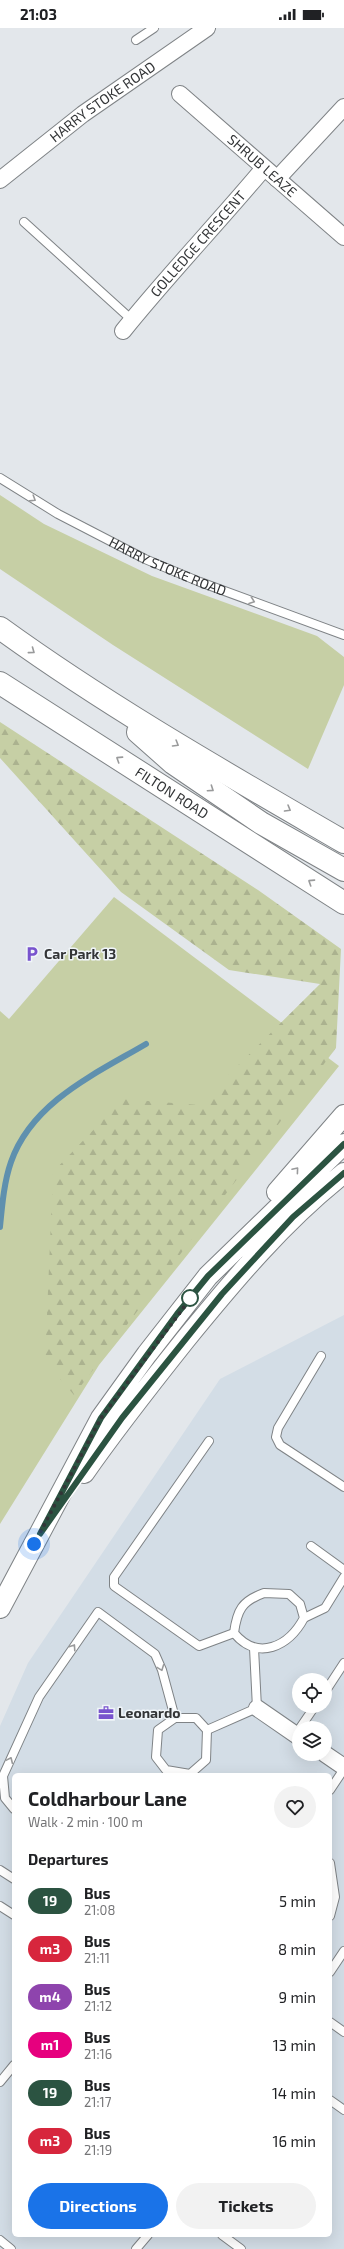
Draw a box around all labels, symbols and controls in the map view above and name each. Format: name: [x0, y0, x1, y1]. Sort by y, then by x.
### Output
text: 21:03: [20, 5, 57, 23]
street label: HARRY STOKE ROAD: [46, 58, 158, 145]
street label: SHRUB LEAZE: [224, 130, 301, 200]
street label: GOLLEDGE CRESCENT: [146, 187, 249, 300]
one-way arrow: [29, 494, 36, 502]
street label: HARRY STOKE ROAD: [106, 533, 229, 599]
one-way arrow: [248, 597, 255, 605]
one-way arrow: [27, 646, 34, 653]
one-way arrow: [172, 739, 179, 746]
one-way arrow: [116, 757, 123, 764]
street label: FILTON ROAD: [132, 763, 212, 822]
one-way arrow: [206, 784, 213, 791]
one-way arrow: [284, 805, 291, 812]
one-way arrow: [308, 879, 315, 887]
parking icon: Car Park 13: [23, 945, 41, 963]
place label: Car Park 13: [44, 945, 116, 962]
one-way arrow: [291, 1168, 298, 1175]
unlabelled marker: [181, 1289, 199, 1307]
your location: [24, 1534, 44, 1554]
one-way arrow: [68, 1644, 76, 1651]
one-way arrow: [156, 1665, 164, 1672]
map controls: [292, 1673, 332, 1761]
button: locate: [292, 1673, 332, 1713]
office icon: Leonardo: [97, 1704, 115, 1722]
place label: Leonardo: [118, 1704, 181, 1721]
button: layers: [292, 1721, 332, 1761]
one-way arrow: [6, 1757, 14, 1764]
button: heart: [274, 1786, 316, 1828]
text: Coldharbour Lane: [28, 1787, 187, 1810]
text: Walk · 2 min · 100 m: [28, 1814, 143, 1830]
text: Departures: [28, 1850, 108, 1868]
text: Bus: [84, 1884, 110, 1902]
text: 19: [43, 1892, 57, 1909]
text: 5 min: [279, 1892, 316, 1910]
text: 21:08: [84, 1902, 115, 1918]
text: Bus: [84, 1932, 110, 1950]
text: m3: [40, 1940, 60, 1957]
text: 8 min: [278, 1940, 316, 1958]
text: 21:11: [84, 1950, 110, 1966]
text: Bus: [84, 1980, 110, 1998]
text: m4: [39, 1988, 61, 2005]
text: 9 min: [278, 1988, 316, 2006]
text: 21:12: [84, 1998, 112, 2014]
text: Bus: [84, 2028, 110, 2046]
text: m1: [41, 2036, 59, 2053]
text: 13 min: [273, 2036, 316, 2054]
text: 21:16: [84, 2046, 112, 2062]
text: Bus: [84, 2076, 110, 2094]
text: 19: [43, 2084, 57, 2101]
text: 14 min: [272, 2084, 316, 2102]
text: 21:17: [84, 2094, 111, 2110]
text: Bus: [84, 2124, 110, 2142]
text: m3: [40, 2132, 60, 2149]
text: 16 min: [273, 2132, 316, 2150]
text: 21:19: [84, 2142, 112, 2158]
button: Directions: [28, 2183, 168, 2229]
button: Tickets: [176, 2183, 316, 2229]

